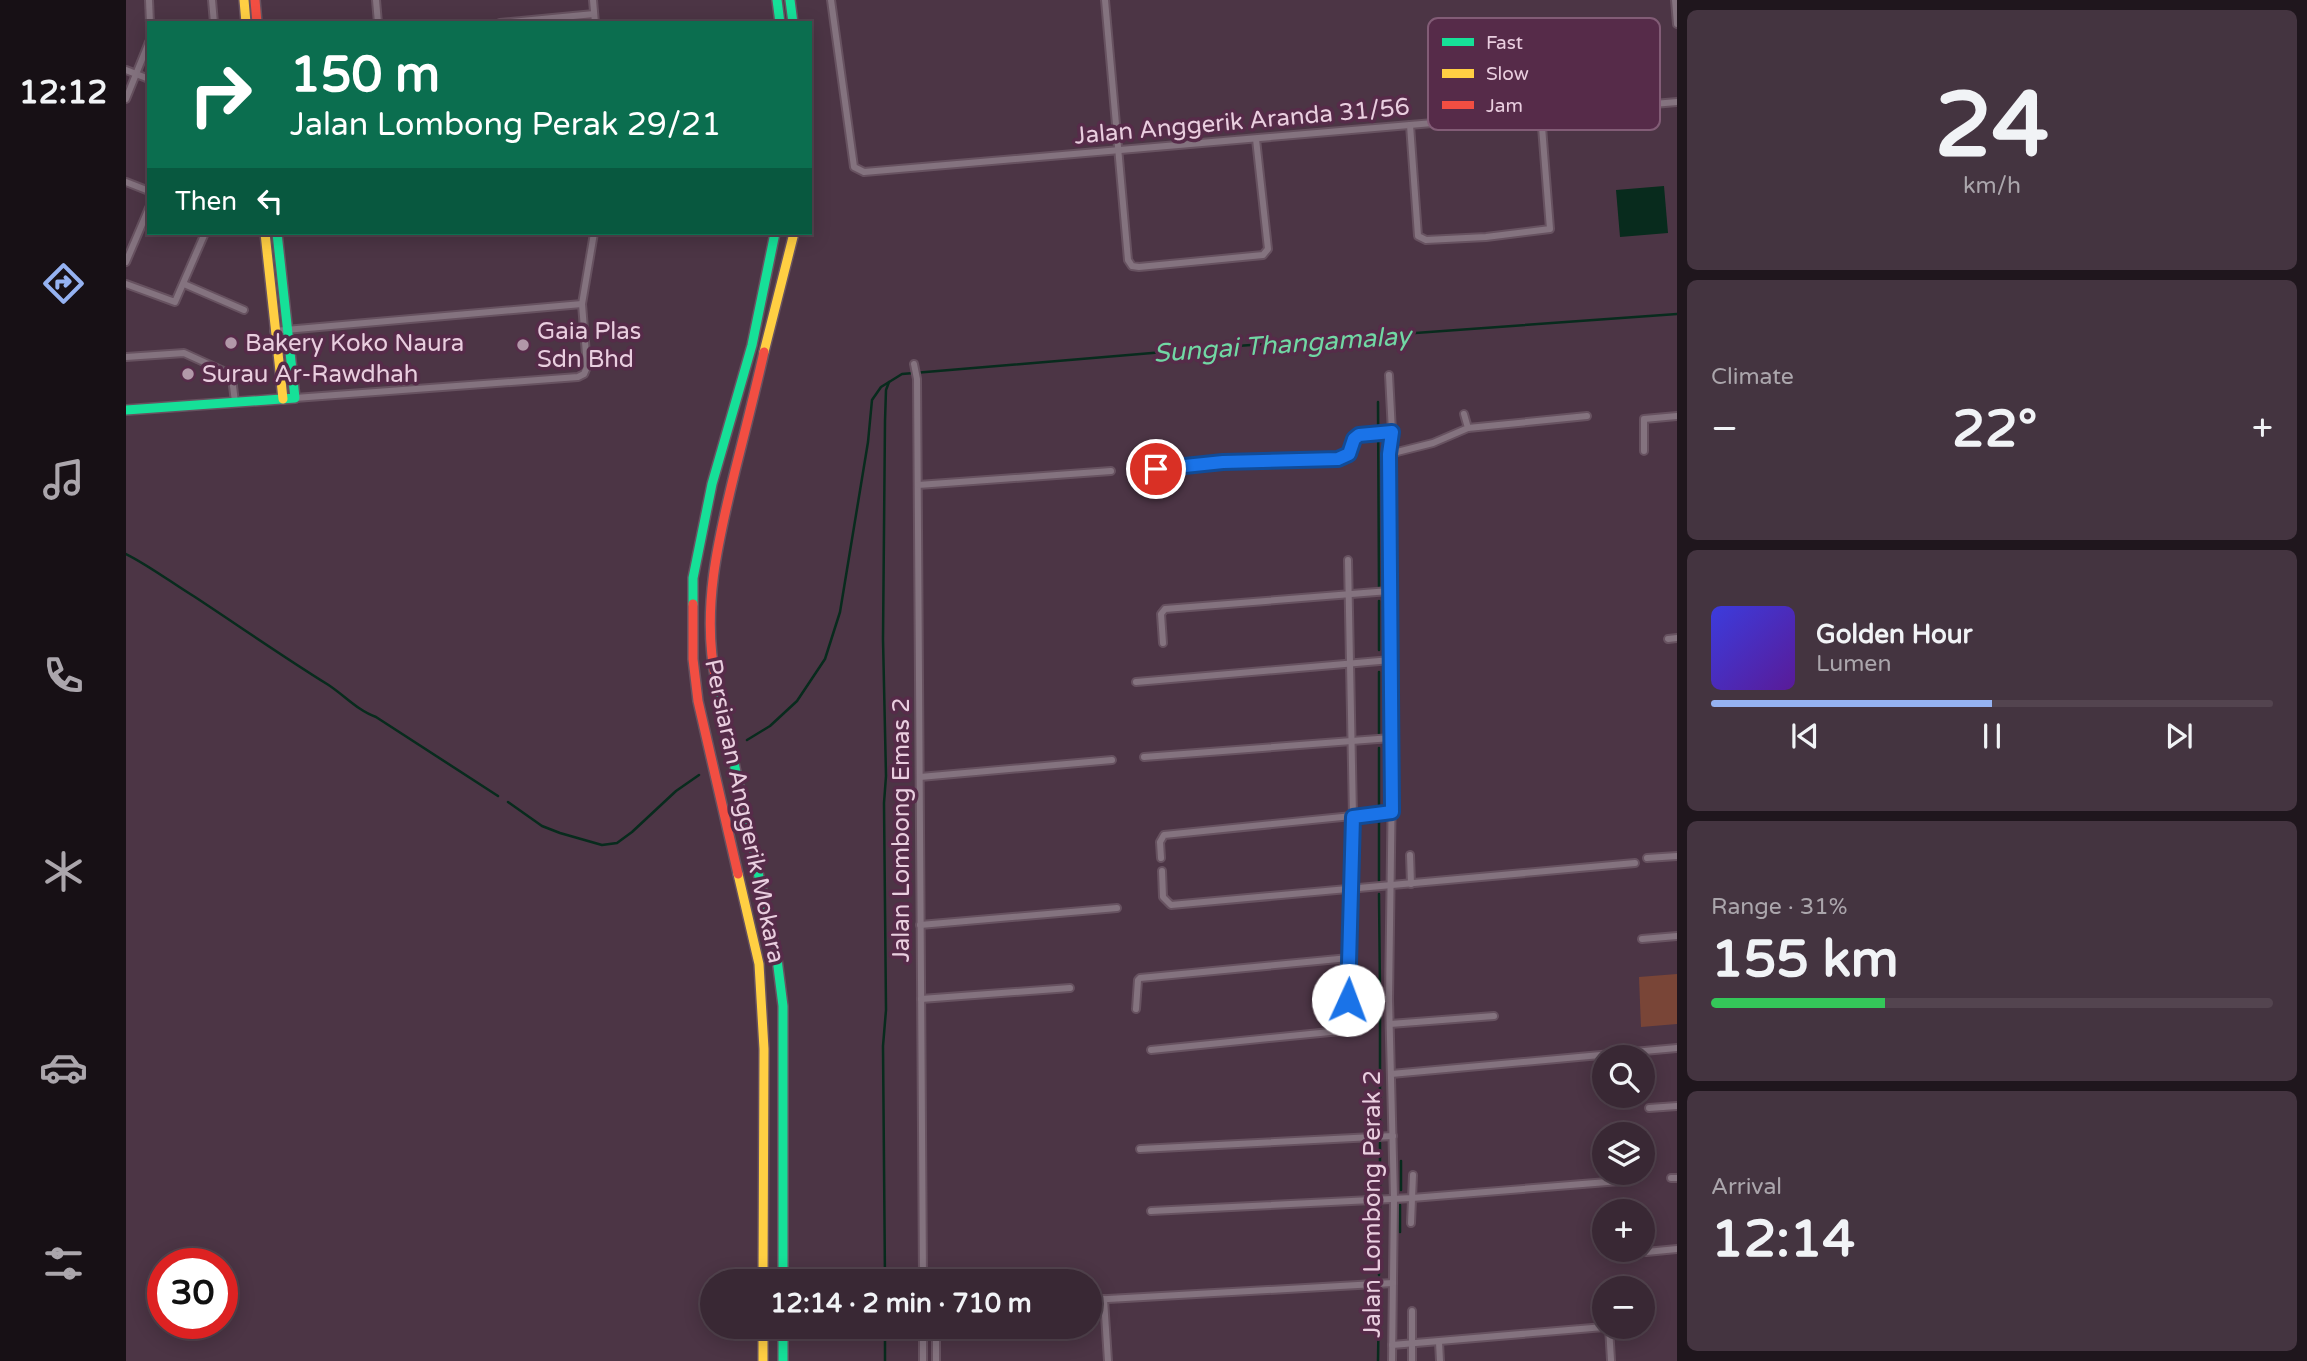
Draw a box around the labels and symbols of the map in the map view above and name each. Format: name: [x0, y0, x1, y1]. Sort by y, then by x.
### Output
legend: [1428, 18, 1660, 130]
text: Fast: [1486, 32, 1523, 54]
text: Slow: [1486, 63, 1529, 85]
street label: Jalan Anggerik Aranda 31/56: [1073, 92, 1411, 151]
text: Jam: [1486, 95, 1523, 117]
place label: Gaia Plas Sdn Bhd: [537, 317, 641, 374]
water label: Sungai Thangamalay: [1152, 320, 1415, 369]
place label: Bakery Koko Naura: [245, 329, 464, 358]
marker: Bakery Koko Naura: [223, 335, 239, 351]
marker: Gaia Plas Sdn Bhd: [515, 337, 531, 353]
place label: Surau Ar-Rawdhah: [202, 360, 418, 389]
marker: Surau Ar-Rawdhah: [180, 366, 196, 382]
pin: [1126, 439, 1186, 499]
street label: Persiaran Anggerik Mokara: [698, 656, 791, 966]
street label: Jalan Lombong Emas 2: [887, 698, 916, 962]
position arrow: [1311, 963, 1385, 1037]
street label: Jalan Lombong Perak 2: [1358, 1070, 1387, 1338]
speed limit sign: 30: [147, 1248, 238, 1339]

